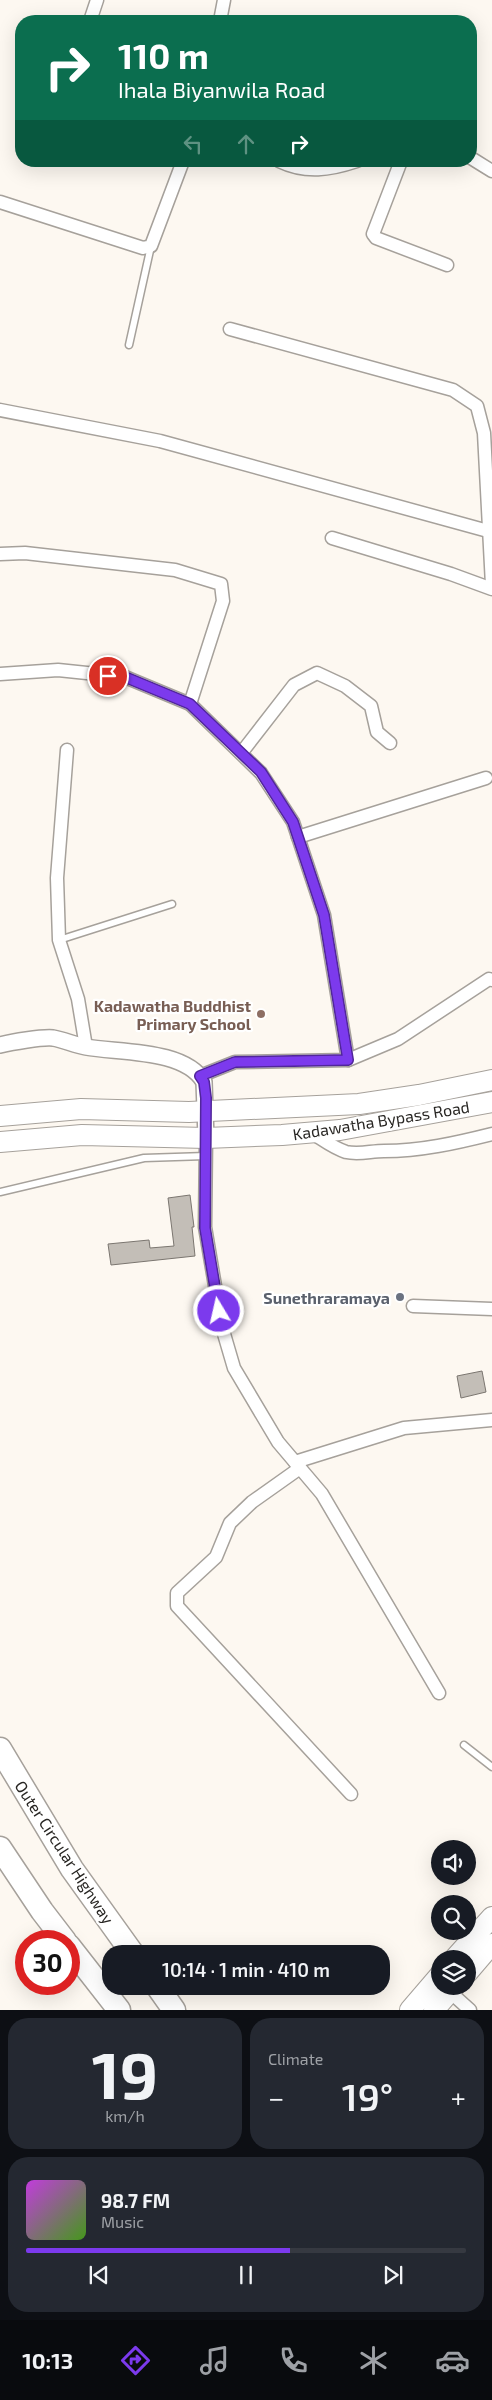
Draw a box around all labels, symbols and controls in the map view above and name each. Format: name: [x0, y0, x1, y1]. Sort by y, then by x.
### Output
text: 110 m: [118, 34, 209, 76]
icon: right: [35, 35, 100, 100]
text: Ihala Biyanwila Road: [118, 76, 325, 102]
icon: left: [179, 130, 207, 158]
icon: ahead: [232, 130, 260, 158]
icon: right: [285, 130, 313, 158]
pin: [87, 655, 129, 697]
icon: arrive: [94, 662, 122, 690]
place label: Kadawatha Buddhist Primary School: [94, 996, 252, 1034]
marker: Kadawatha Buddhist Primary School: [255, 1008, 267, 1020]
street label: Kadawatha Bypass Road: [291, 1097, 471, 1143]
position arrow: [192, 1284, 244, 1336]
place label: Sunethraramaya: [263, 1288, 390, 1308]
marker: Sunethraramaya: [394, 1291, 406, 1303]
street label: Outer Circular Highway: [12, 1777, 119, 1928]
map controls: [431, 1840, 476, 1995]
button: sound: [431, 1840, 476, 1885]
button: search: [431, 1895, 476, 1940]
speed limit sign: 30: [15, 1930, 80, 1995]
button: layers: [431, 1950, 476, 1995]
text: 10:14 · 1 min · 410 m: [162, 1958, 330, 1981]
text: 19: [92, 2034, 158, 2112]
text: Climate: [268, 2049, 323, 2068]
text: 19°: [342, 2073, 393, 2119]
text: −: [268, 2080, 284, 2114]
text: +: [451, 2080, 466, 2114]
text: km/h: [105, 2106, 145, 2125]
text: 98.7 FM: [101, 2189, 170, 2212]
text: Music: [101, 2212, 144, 2231]
icon: previous: [85, 2261, 113, 2289]
icon: pause: [232, 2261, 260, 2289]
icon: next: [379, 2261, 407, 2289]
icon: directions: [118, 2343, 153, 2378]
icon: music: [197, 2343, 232, 2378]
icon: phone: [276, 2343, 311, 2378]
icon: climate: [356, 2343, 391, 2378]
icon: car: [435, 2343, 470, 2378]
text: 10:13: [22, 2347, 73, 2373]

